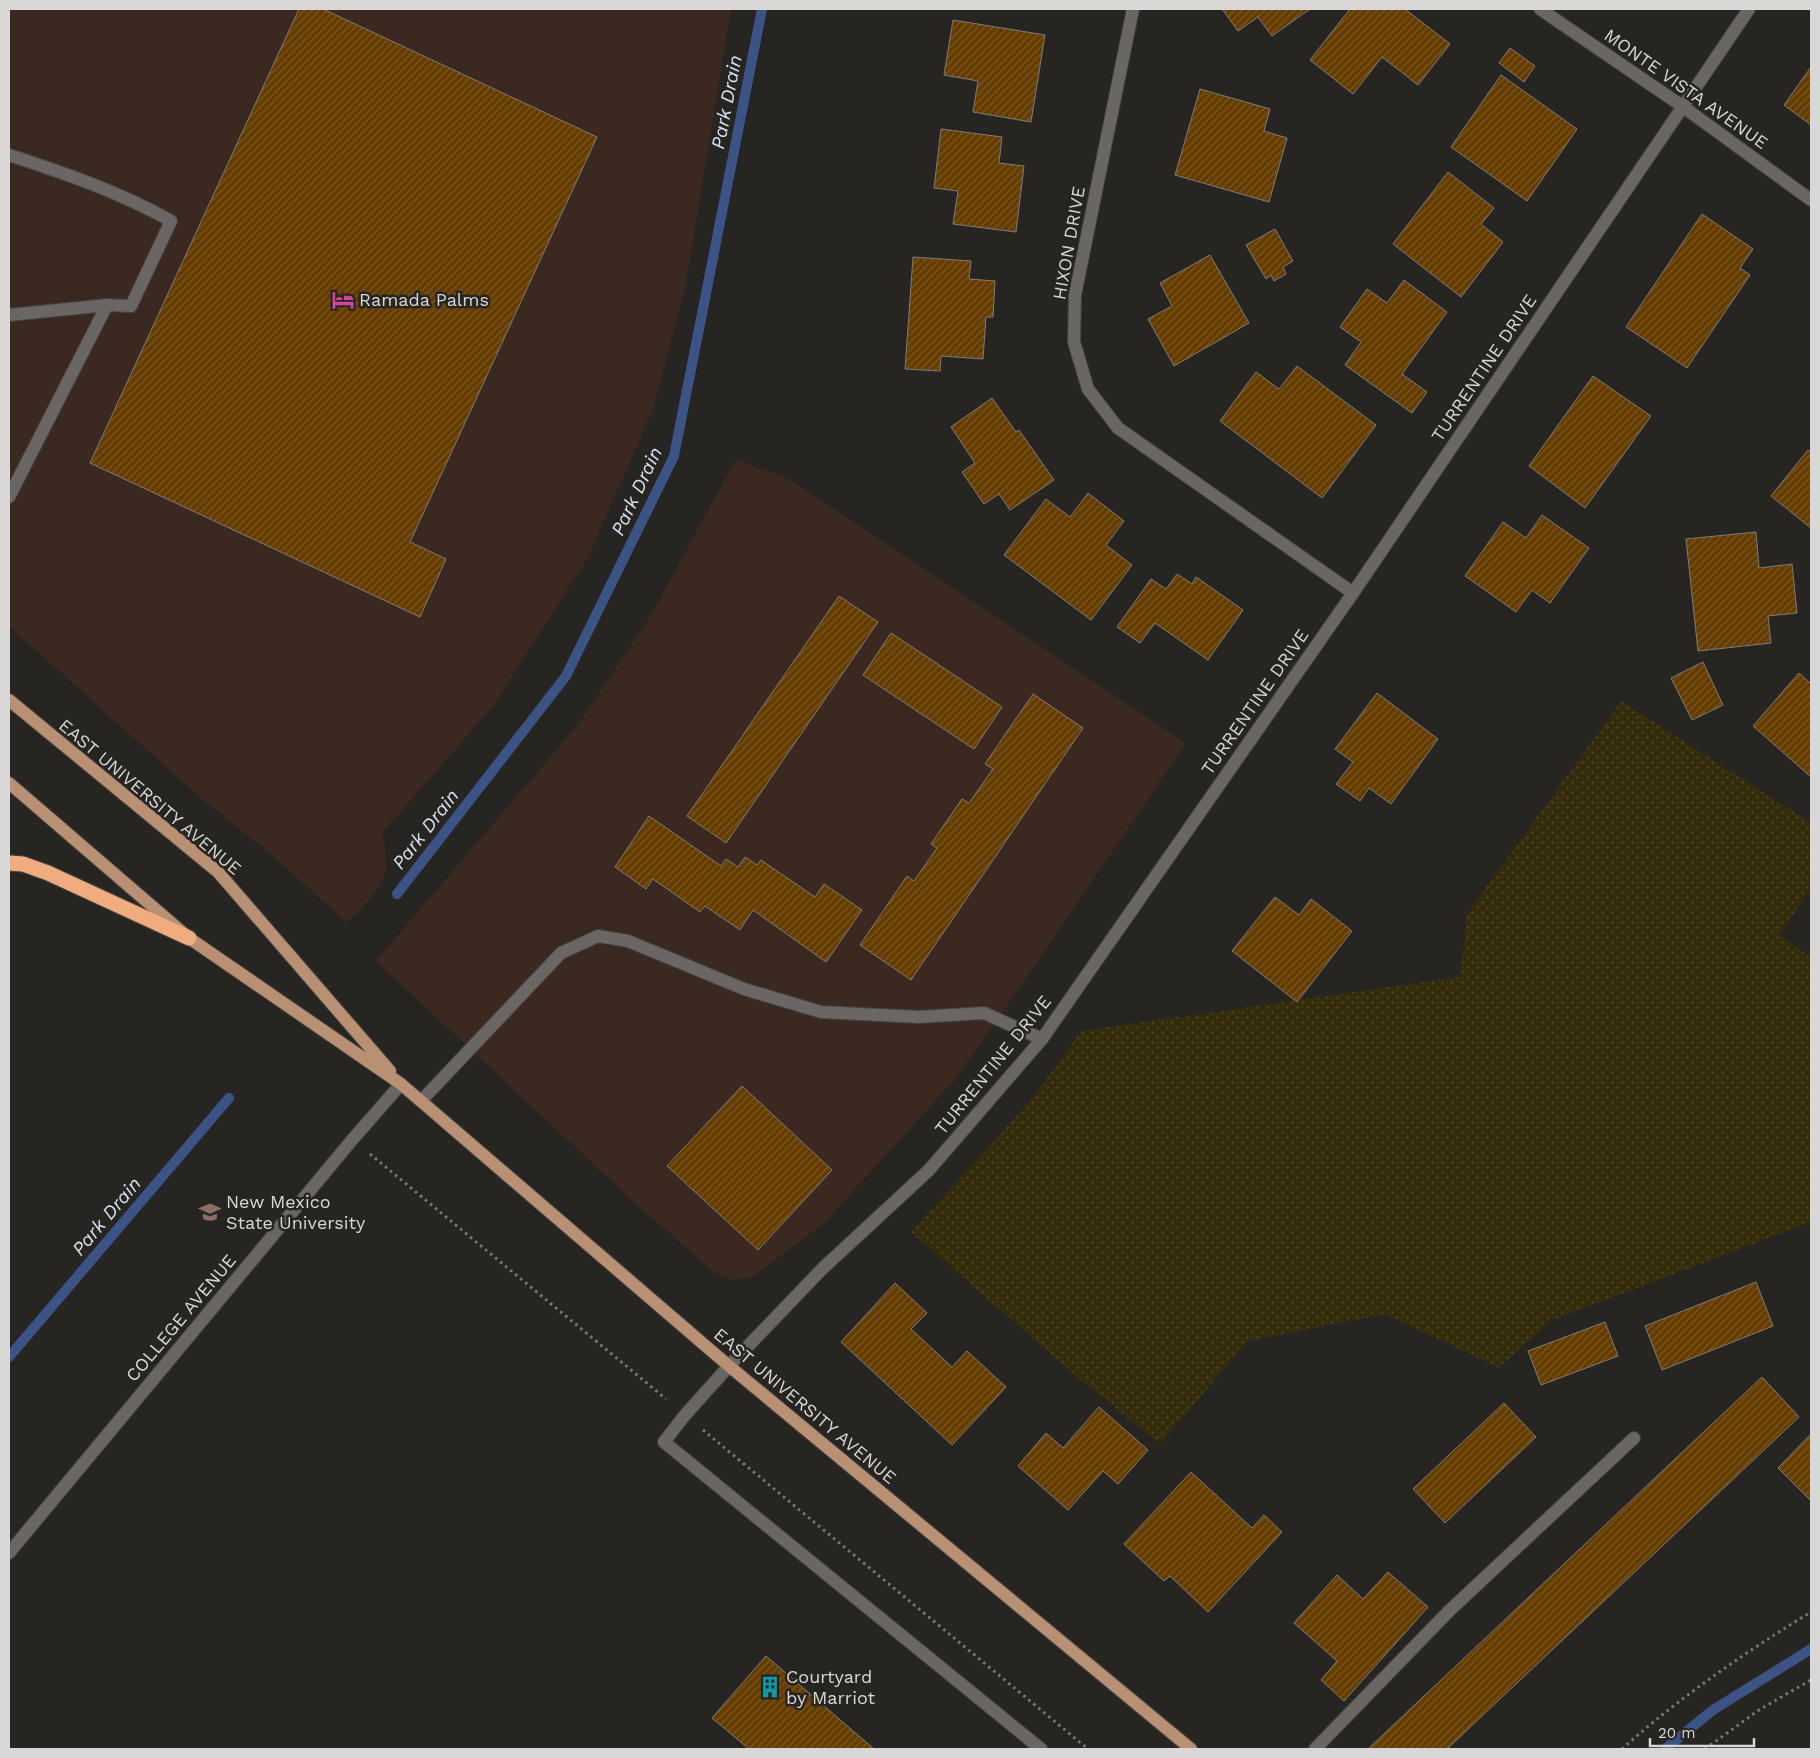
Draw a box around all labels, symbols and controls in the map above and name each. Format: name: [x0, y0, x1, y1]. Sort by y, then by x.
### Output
street label: MONTE VISTA AVENUE: [1600, 24, 1772, 153]
water label: Park Drain: [706, 53, 747, 151]
street label: HIXON DRIVE: [1048, 184, 1089, 301]
hotel icon: Ramada Palms: [330, 287, 356, 313]
place label: Ramada Palms: [359, 289, 489, 310]
street label: TURRENTINE DRIVE: [1427, 290, 1541, 445]
water label: Park Drain: [606, 443, 667, 539]
street label: TURRENTINE DRIVE: [1196, 625, 1313, 778]
street label: EAST UNIVERSITY AVENUE: [55, 714, 246, 879]
water label: Park Drain: [387, 785, 464, 874]
street label: TURRENTINE DRIVE: [930, 991, 1055, 1138]
water label: Park Drain: [67, 1172, 146, 1260]
place label: New Mexico State University: [226, 1191, 366, 1233]
school or university icon: New Mexico State University: [197, 1199, 223, 1225]
street label: COLLEGE AVENUE: [121, 1250, 240, 1386]
street label: EAST UNIVERSITY AVENUE: [710, 1323, 901, 1488]
place label: Courtyard by Marriot: [786, 1666, 876, 1708]
building icon: Courtyard by Marriot: [757, 1674, 783, 1700]
scale bar: [1650, 1716, 1754, 1748]
text: 20 m: [1658, 1724, 1696, 1742]

